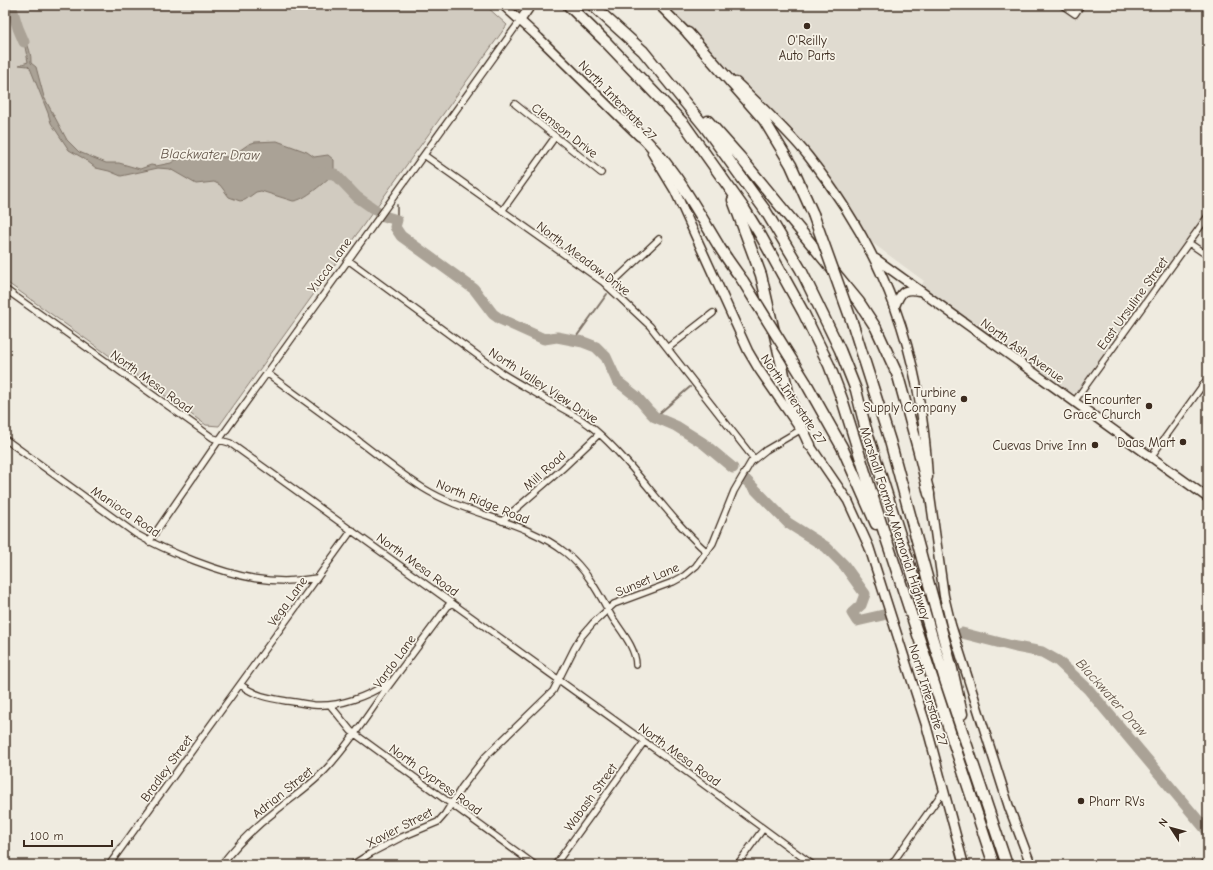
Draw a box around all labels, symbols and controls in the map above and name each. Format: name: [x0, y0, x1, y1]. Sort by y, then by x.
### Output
marker: O'Reilly Auto Parts: [802, 21, 812, 31]
place label: O'Reilly Auto Parts: [779, 33, 835, 63]
street label: North Interstate 27: [576, 57, 660, 144]
street label: Clemson Drive: [529, 100, 601, 161]
water label: Blackwater Draw: [160, 145, 260, 164]
street label: North Meadow Drive: [534, 218, 634, 299]
street label: Yucca Lane: [304, 234, 355, 296]
street label: East Ursuline Street: [1094, 253, 1172, 352]
street label: North Ash Avenue: [978, 315, 1068, 386]
street label: North Valley View Drive: [486, 344, 602, 427]
street label: North Mesa Road: [108, 347, 196, 416]
street label: North Interstate 27: [758, 351, 829, 447]
place label: Turbine Supply Company: [863, 385, 956, 415]
place label: Encounter Grace Church: [1063, 392, 1142, 422]
marker: Turbine Supply Company: [959, 394, 969, 404]
marker: Encounter Grace Church: [1144, 401, 1154, 411]
street label: Marshall Formby Memorial Highway: [857, 425, 934, 622]
place label: Daas Mart: [1117, 435, 1176, 450]
marker: Daas Mart: [1178, 437, 1188, 447]
place label: Cuevas Drive Inn: [992, 438, 1087, 453]
marker: Cuevas Drive Inn: [1090, 440, 1100, 450]
street label: Mill Road: [520, 447, 569, 493]
street label: North Ridge Road: [434, 476, 532, 527]
street label: Manioca Road: [88, 483, 163, 540]
street label: North Mesa Road: [374, 530, 462, 599]
street label: Sunset Lane: [613, 559, 682, 600]
street label: Vega Lane: [264, 573, 311, 629]
street label: Vardo Lane: [370, 631, 419, 691]
street label: North Interstate 27: [906, 643, 951, 748]
water label: Blackwater Draw: [1072, 655, 1152, 740]
street label: North Mesa Road: [636, 720, 724, 789]
street label: Bradley Street: [137, 731, 196, 805]
street label: North Cypress Road: [386, 741, 485, 818]
street label: Wabash Street: [561, 759, 621, 834]
street label: Adrian Street: [249, 763, 317, 821]
place label: Pharr RVs: [1089, 794, 1145, 809]
marker: Pharr RVs: [1076, 796, 1086, 806]
street label: Xavier Street: [363, 804, 436, 851]
north arrow: [1151, 808, 1191, 848]
text: N: [1156, 816, 1171, 829]
scale bar: [24, 822, 112, 848]
text: 100 m: [30, 829, 63, 843]

